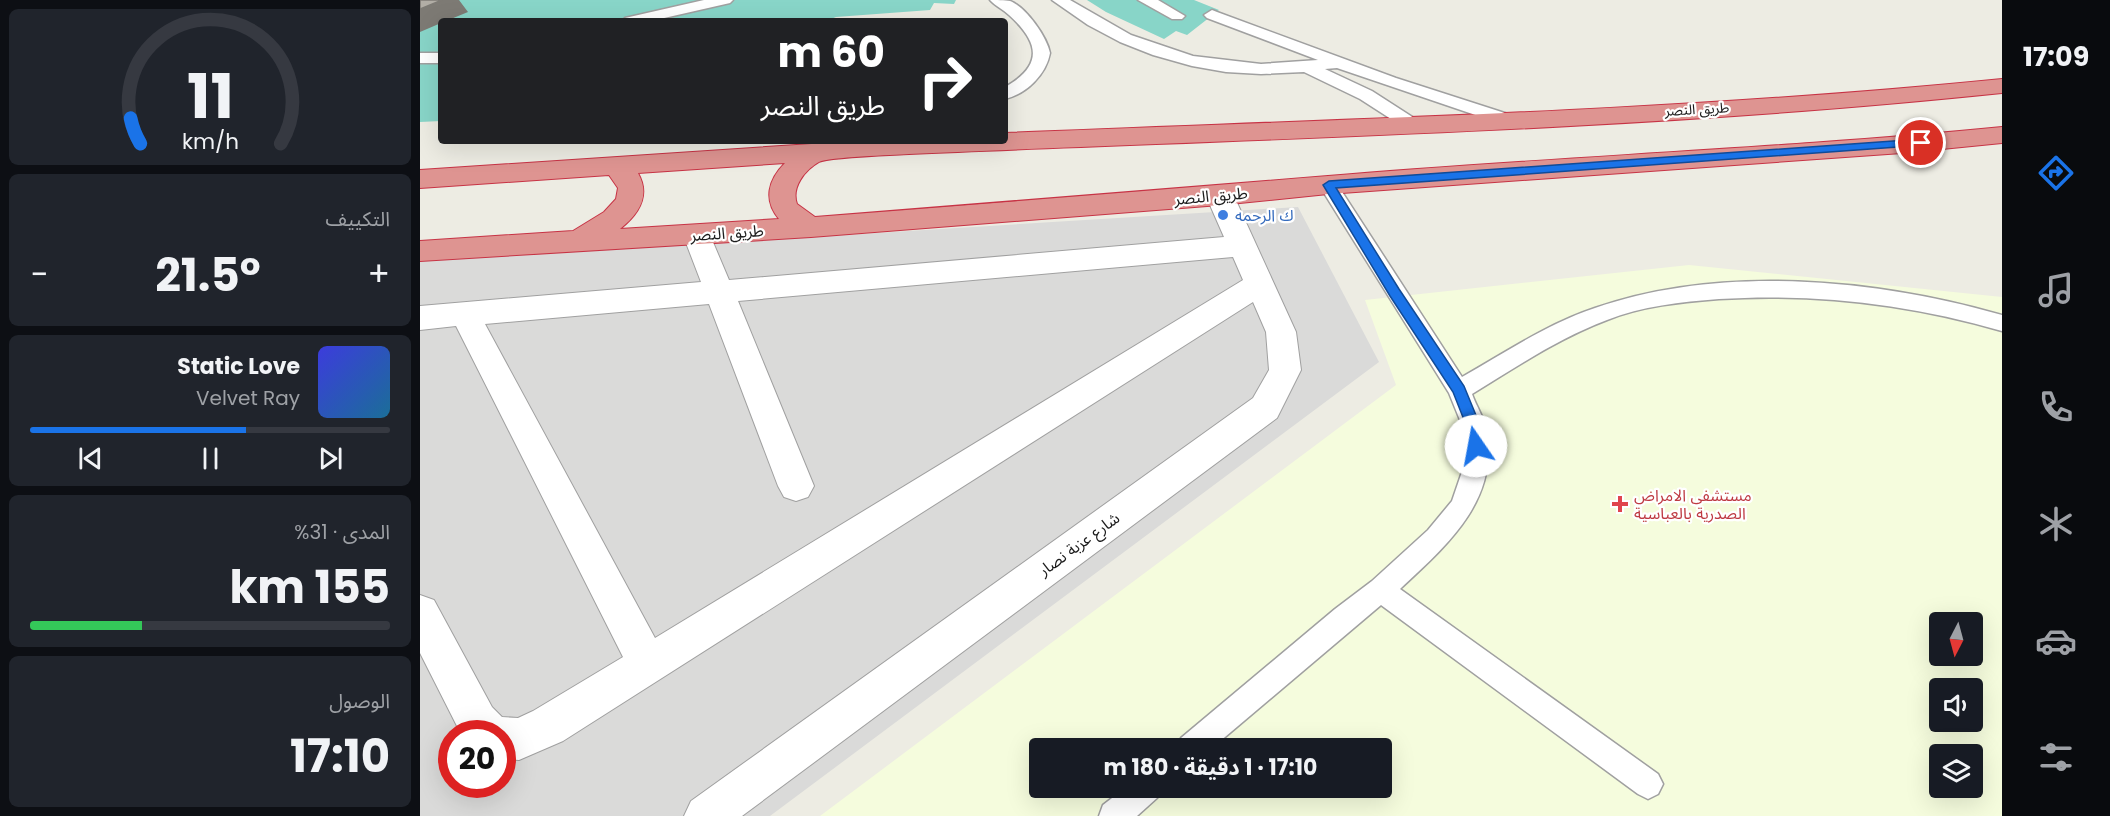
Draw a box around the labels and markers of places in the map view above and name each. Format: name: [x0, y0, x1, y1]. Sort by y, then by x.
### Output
pin: [1895, 117, 1946, 168]
place label: ك الرحمه: [1235, 204, 1294, 227]
marker: ك الرحمه: [1216, 208, 1230, 222]
place label: مستشفى الامراض الصدرية بالعباسية: [1634, 484, 1752, 525]
marker: مستشفى الامراض الصدرية بالعباسية: [1611, 495, 1629, 513]

